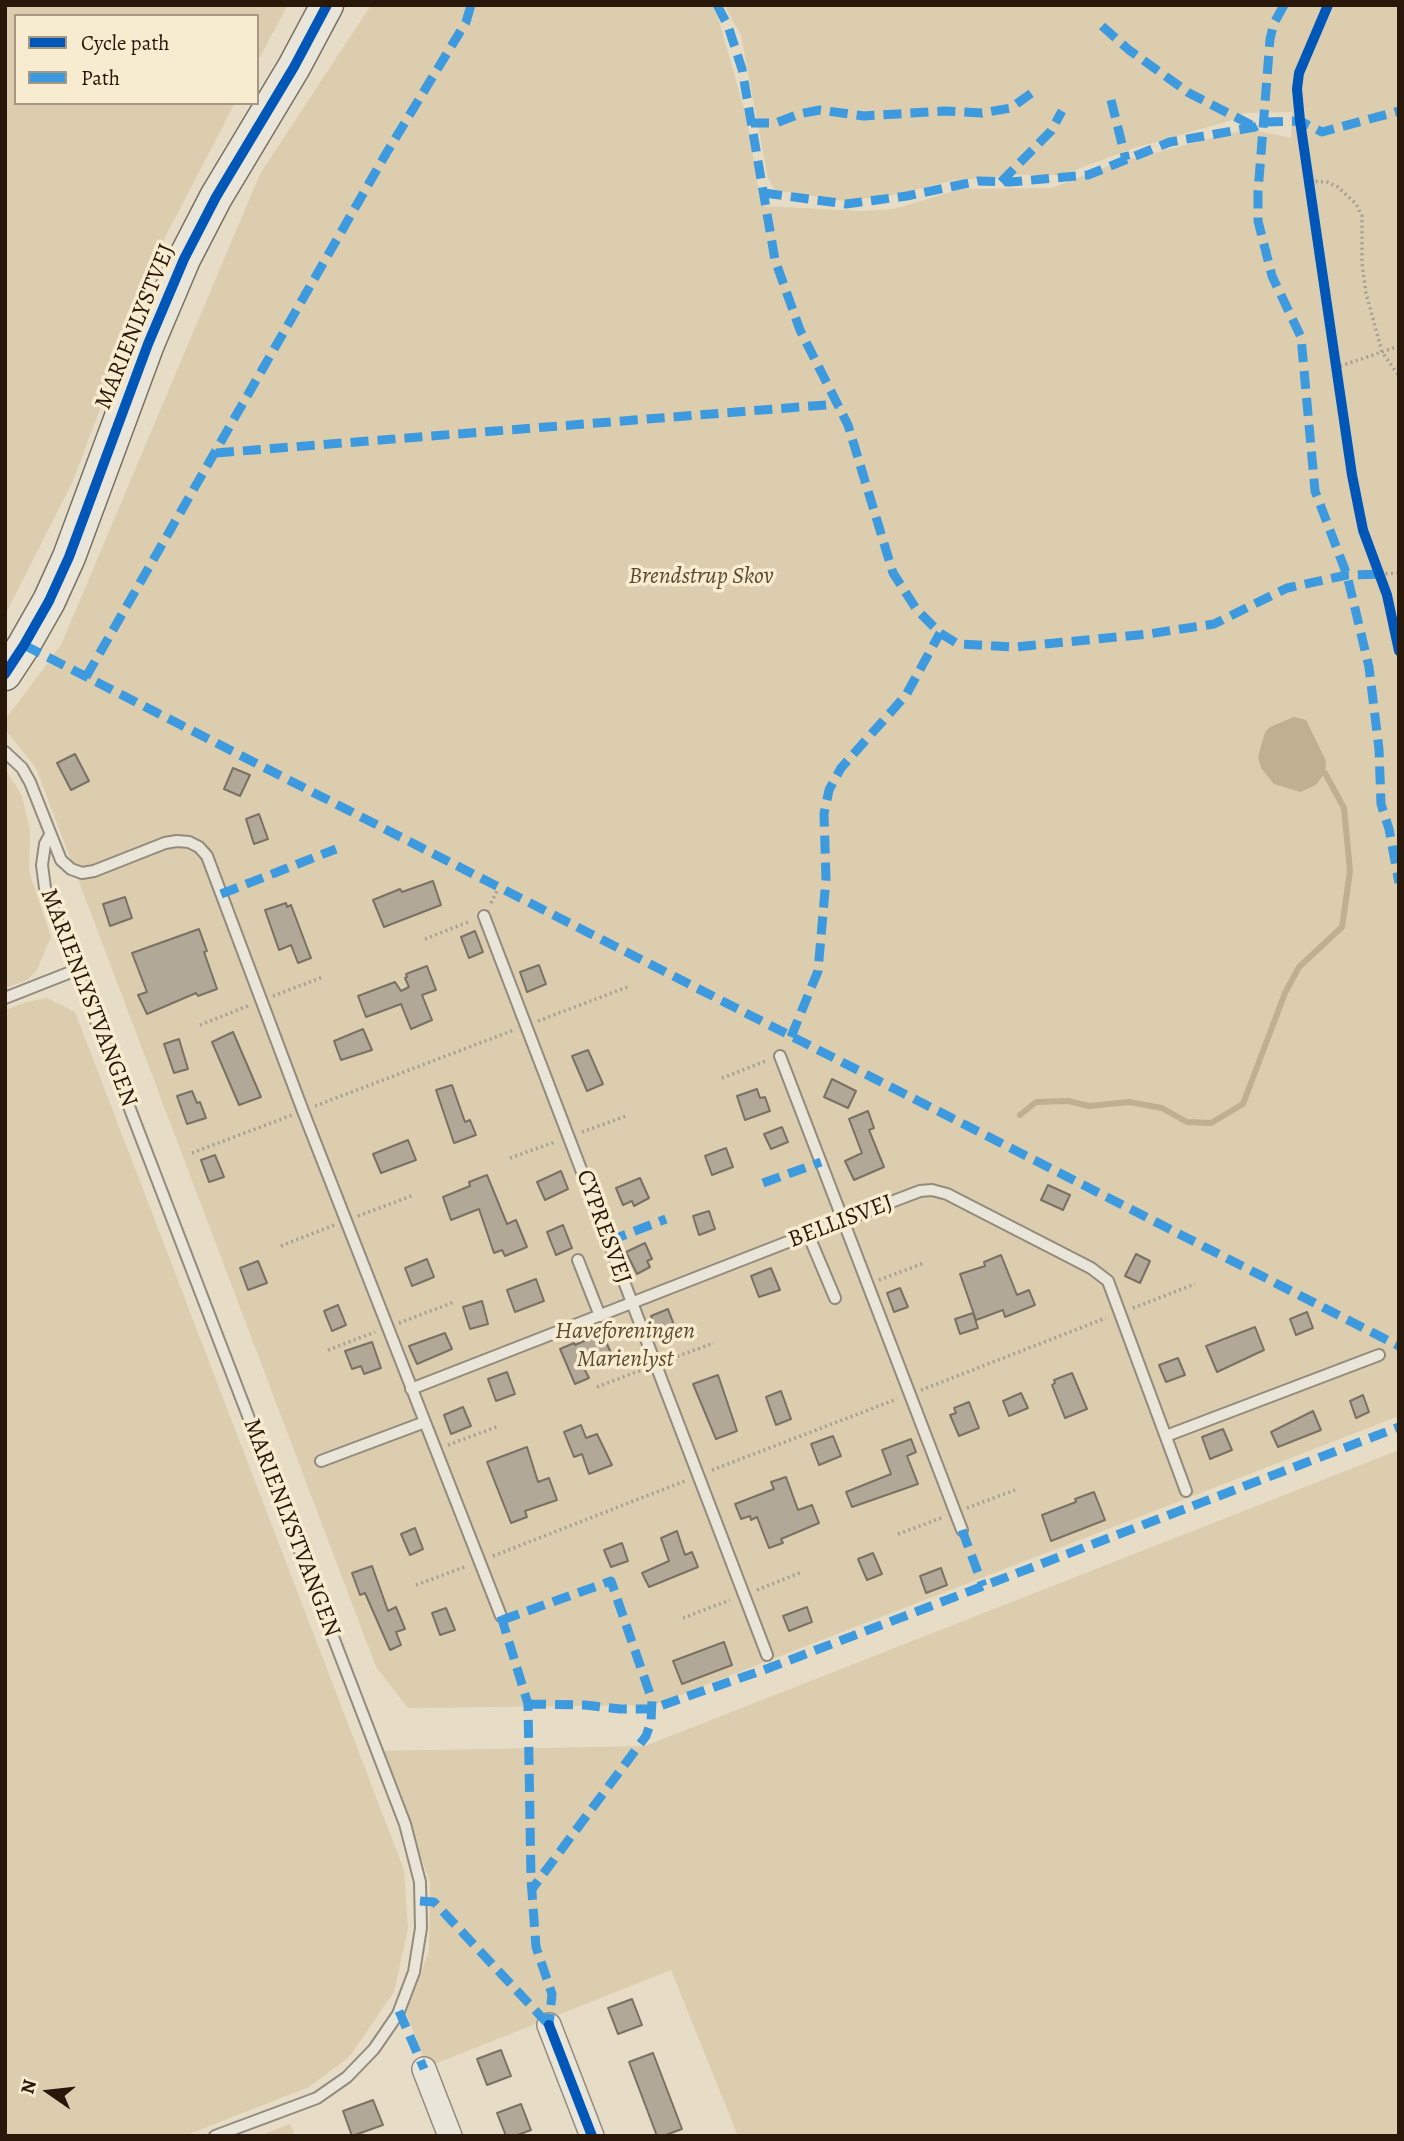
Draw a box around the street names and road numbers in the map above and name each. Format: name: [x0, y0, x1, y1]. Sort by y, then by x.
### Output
street label: MARIENLYSTVEJ: [90, 240, 182, 414]
street label: MARIENLYSTVANGEN: [33, 885, 143, 1111]
street label: CYPRESVEJ: [569, 1166, 637, 1288]
street label: BELLISVEJ: [785, 1189, 897, 1255]
street label: MARIENLYSTVANGEN: [236, 1415, 346, 1641]

